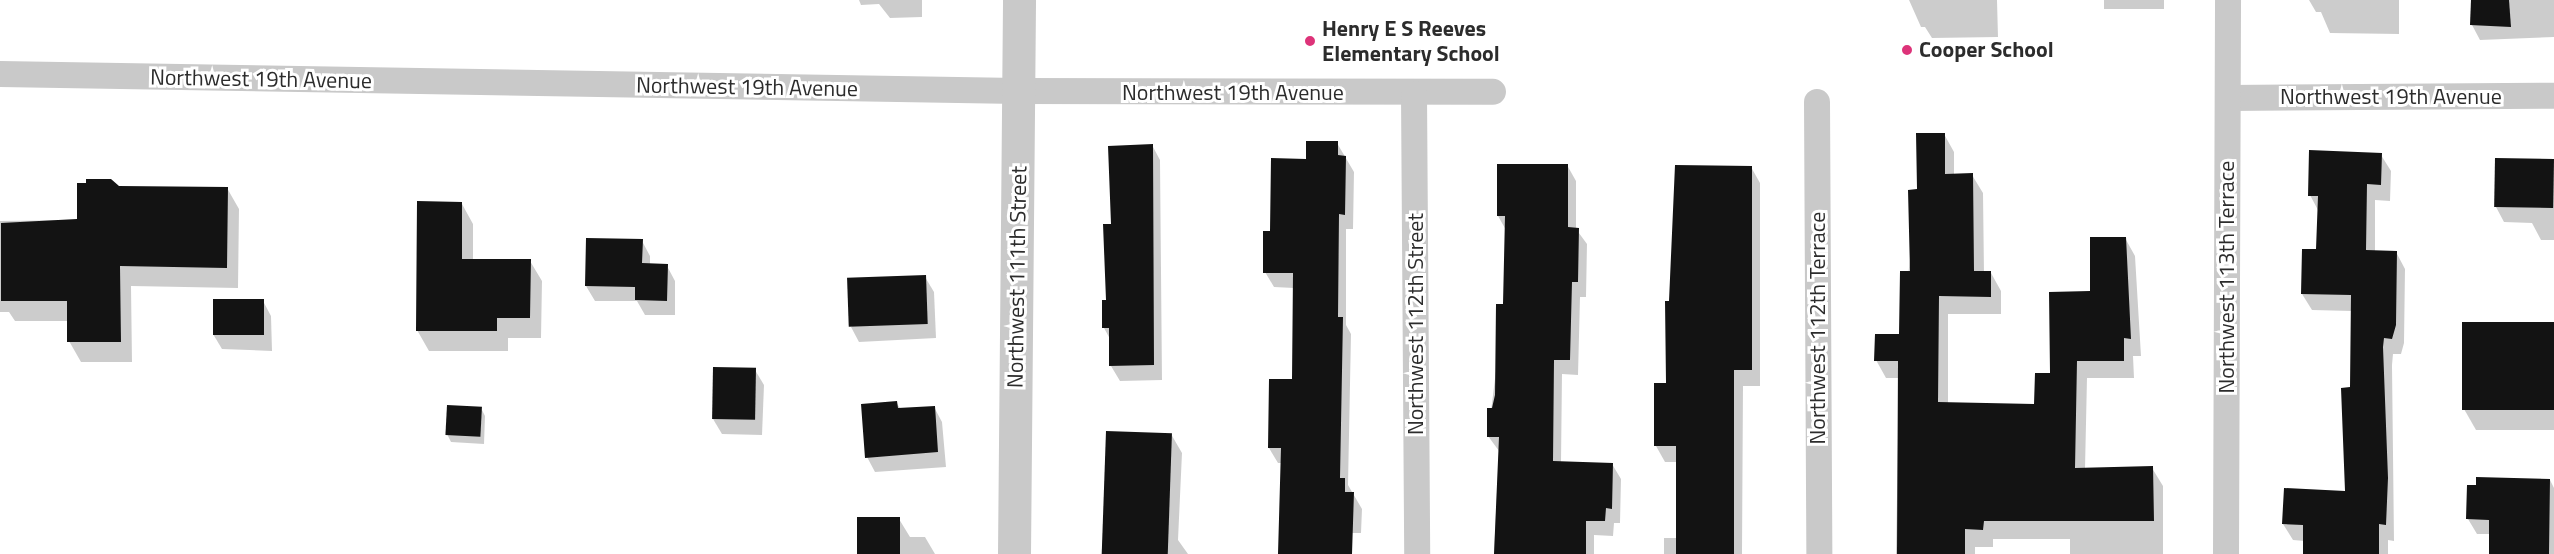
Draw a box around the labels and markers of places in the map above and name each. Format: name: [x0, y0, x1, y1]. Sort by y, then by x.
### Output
place label: Henry E S Reeves Elementary School: [1322, 15, 1500, 66]
marker: Henry E S Reeves Elementary School: [1303, 34, 1317, 48]
place label: Cooper School: [1919, 37, 2054, 63]
marker: Cooper School: [1900, 43, 1914, 57]

